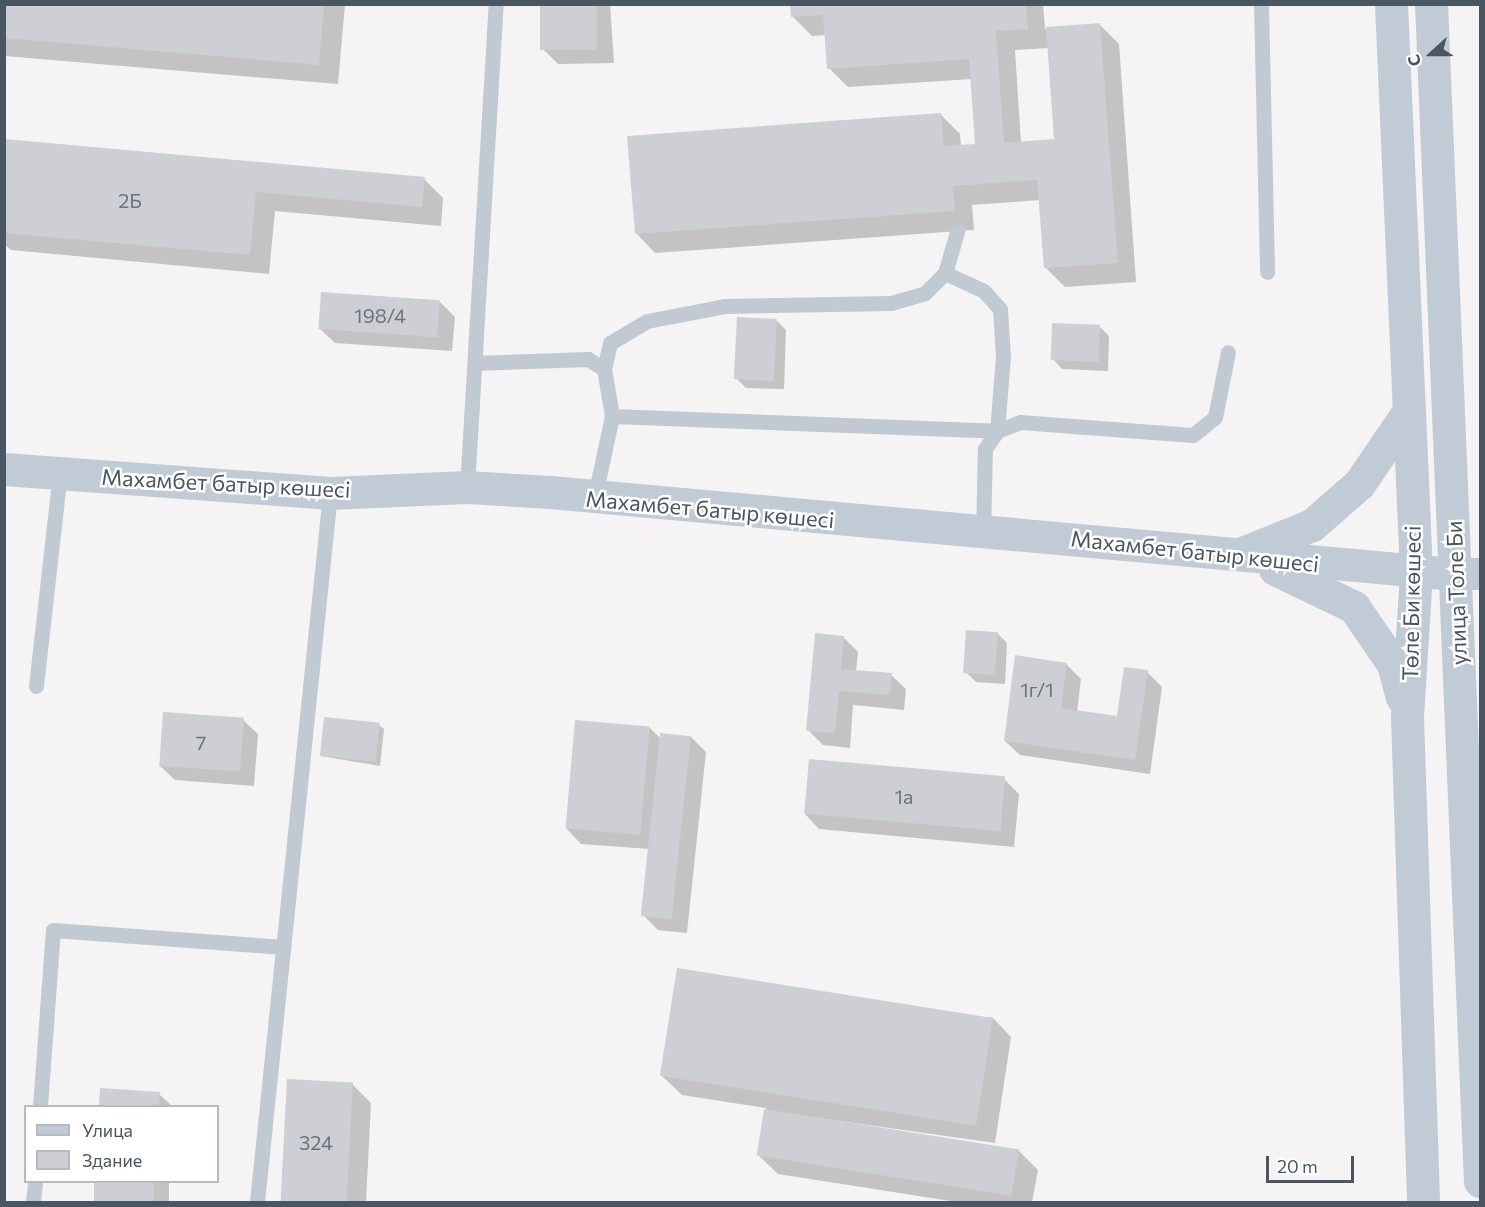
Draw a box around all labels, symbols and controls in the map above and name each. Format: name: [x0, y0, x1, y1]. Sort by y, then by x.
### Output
north arrow: [1401, 24, 1461, 84]
text: С: [1403, 52, 1425, 69]
house number: 2Б: [118, 188, 142, 212]
house number: 198/4: [354, 303, 406, 327]
street label: Махамбет батыр көшесі: [101, 463, 351, 503]
street label: Махамбет батыр көшесі: [585, 485, 835, 533]
street label: улица Толе Би: [1440, 520, 1472, 666]
street label: Махамбет батыр көшесі: [1070, 525, 1320, 577]
street label: Төле Би көшесі: [1396, 525, 1426, 681]
house number: 1г/1: [1020, 677, 1054, 701]
house number: 7: [196, 730, 206, 754]
house number: 1а: [895, 784, 913, 808]
legend: [24, 1105, 219, 1183]
text: Улица: [82, 1119, 133, 1141]
house number: 324: [299, 1130, 333, 1154]
scale bar: [1269, 1144, 1358, 1182]
text: Здание: [82, 1149, 142, 1171]
text: 20 m: [1277, 1155, 1318, 1177]

